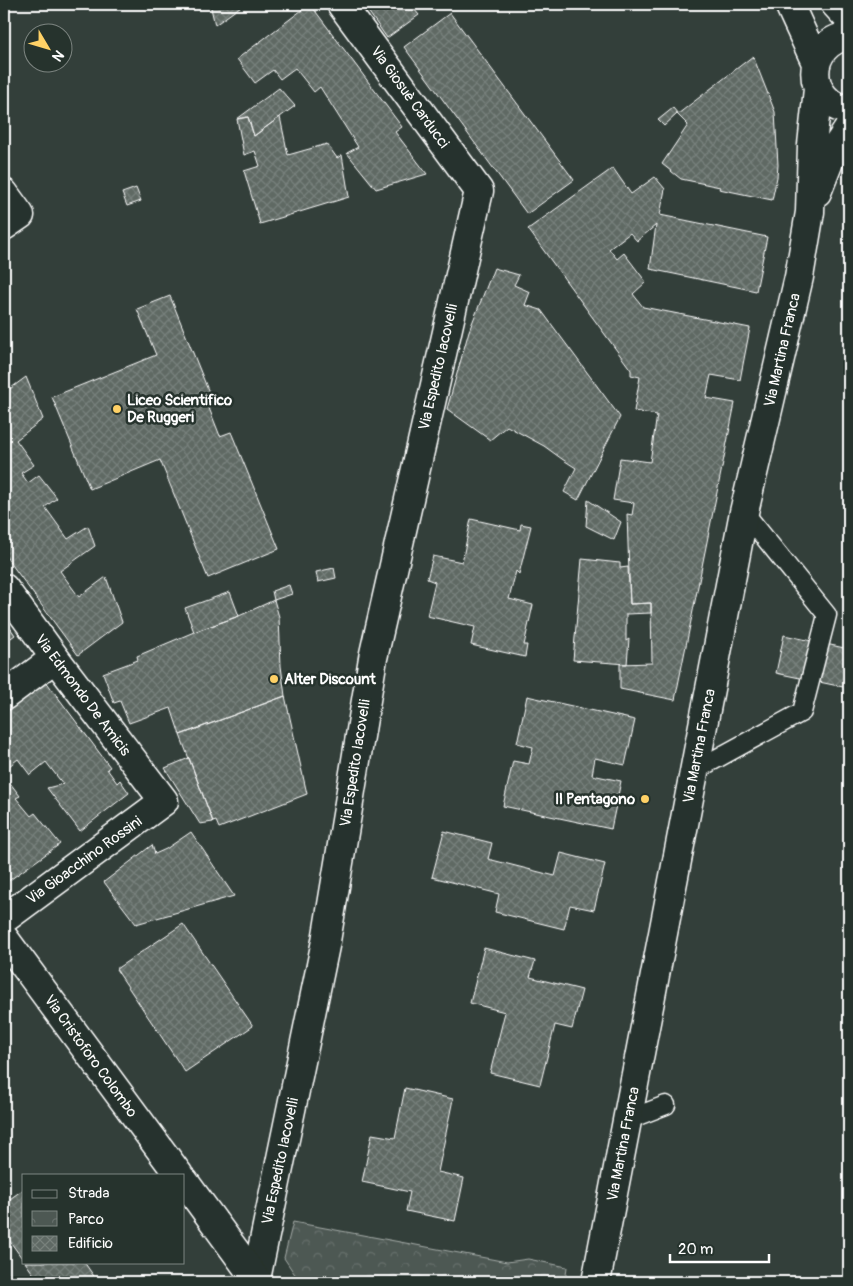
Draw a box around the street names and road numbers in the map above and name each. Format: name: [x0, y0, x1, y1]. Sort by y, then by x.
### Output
street label: Via Giosuè Carducci: [366, 42, 453, 152]
street label: Via Martina Franca: [760, 291, 805, 409]
street label: Via Espedito Iacovelli: [415, 302, 462, 432]
street label: Via Edmondo De Amicis: [31, 631, 135, 760]
street label: Via Martina Franca: [679, 687, 720, 805]
street label: Via Espedito Iacovelli: [336, 698, 375, 828]
street label: Via Gioacchino Rossini: [23, 812, 146, 909]
street label: Via Cristoforo Colombo: [40, 991, 141, 1121]
street label: Via Martina Franca: [603, 1085, 644, 1203]
street label: Via Espedito Iacovelli: [258, 1096, 303, 1226]

